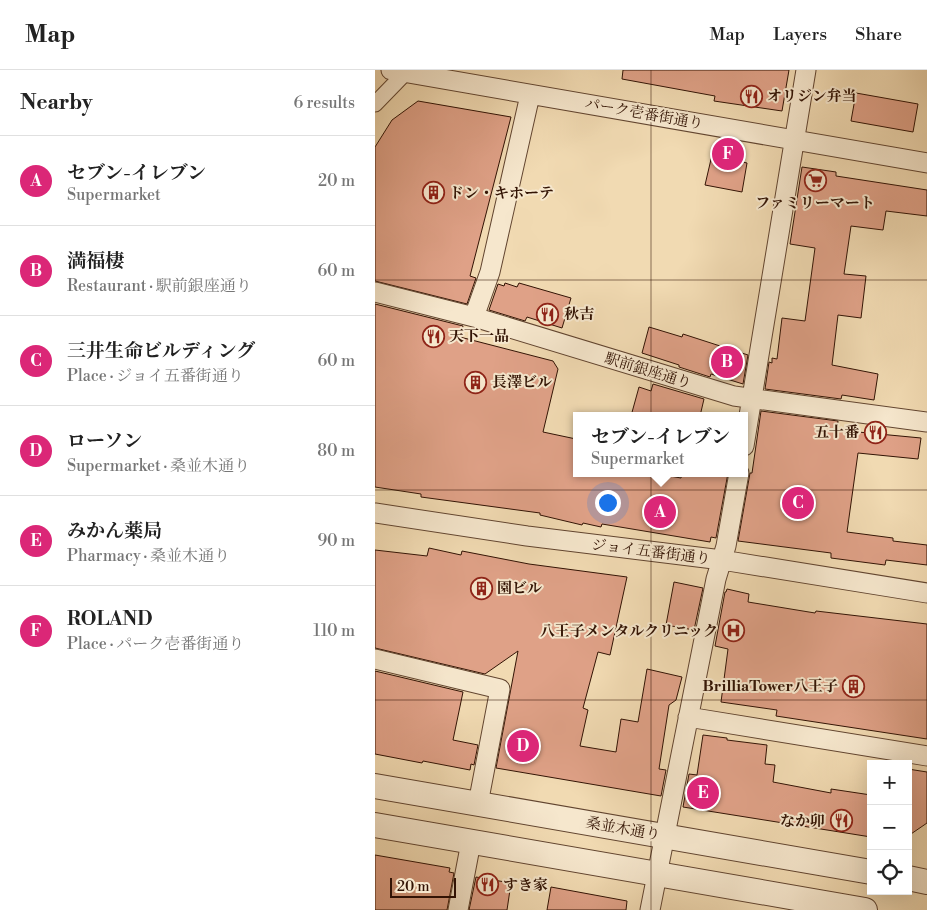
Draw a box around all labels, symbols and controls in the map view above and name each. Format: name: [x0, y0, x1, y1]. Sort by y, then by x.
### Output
text: Map: [25, 20, 75, 50]
text: Map: [710, 23, 745, 46]
text: Layers: [773, 23, 827, 46]
text: Share: [855, 23, 902, 46]
restaurant icon: オリジン弁当: [739, 84, 763, 108]
place label: オリジン弁当: [767, 87, 857, 106]
text: Nearby: [20, 90, 93, 116]
text: 6 results: [294, 93, 355, 113]
street label: パーク壱番街通り: [583, 94, 705, 134]
pin: F: [712, 135, 744, 173]
text: セブン-イレブン: [67, 161, 206, 185]
supermarket icon: ファミリーマート: [803, 168, 827, 192]
text: A: [30, 171, 42, 191]
text: 20 m: [318, 171, 355, 191]
building icon: ドン・キホーテ: [421, 181, 445, 205]
place label: ドン・キホーテ: [449, 184, 554, 203]
text: Supermarket: [67, 185, 161, 205]
place label: ファミリーマート: [755, 194, 875, 213]
text: 満福棲: [67, 249, 124, 273]
text: B: [30, 261, 42, 281]
text: 60 m: [317, 261, 355, 281]
text: Restaurant · 駅前銀座通り: [67, 276, 252, 296]
restaurant icon: 秋吉: [536, 302, 560, 326]
place label: 秋吉: [564, 305, 594, 324]
restaurant icon: 天下一品: [421, 324, 445, 348]
place label: 天下一品: [449, 327, 509, 346]
text: 三井生命ビルディング: [67, 339, 255, 363]
pin: B: [711, 343, 743, 381]
street label: 駅前銀座通り: [602, 349, 694, 393]
text: C: [30, 351, 42, 371]
text: 60 m: [317, 351, 355, 371]
text: Place · ジョイ五番街通り: [67, 366, 244, 386]
building icon: 長澤ビル: [464, 370, 488, 394]
place label: 長澤ビル: [492, 373, 552, 392]
popup: [573, 412, 748, 477]
restaurant icon: 五十番: [863, 420, 887, 444]
place label: 五十番: [814, 423, 860, 442]
text: セブン-イレブン: [591, 425, 730, 449]
text: ローソン: [67, 429, 142, 453]
text: D: [30, 441, 42, 461]
text: 80 m: [317, 441, 355, 461]
text: Supermarket: [591, 449, 685, 469]
text: Supermarket · 桑並木通り: [67, 456, 250, 476]
pin: C: [782, 484, 814, 522]
your location: [595, 490, 621, 516]
pin: A: [644, 493, 676, 531]
text: みかん薬局: [67, 519, 162, 543]
text: E: [30, 531, 42, 551]
text: 90 m: [317, 531, 355, 551]
street label: ジョイ五番街通り: [590, 535, 712, 569]
text: Pharmacy · 桑並木通り: [67, 546, 230, 566]
building icon: 園ビル: [469, 576, 493, 600]
place label: 園ビル: [497, 579, 542, 598]
text: ROLAND: [67, 607, 152, 631]
hospital icon: 八王子メンタルクリニック: [722, 619, 746, 643]
text: F: [30, 621, 42, 641]
text: 110 m: [313, 621, 355, 641]
place label: 八王子メンタルクリニック: [540, 622, 718, 641]
text: Place · パーク壱番街通り: [67, 634, 244, 654]
building icon: BrilliaTower八王子: [842, 674, 866, 698]
place label: BrilliaTower八王子: [703, 677, 838, 696]
pin: D: [507, 727, 539, 765]
map controls: [867, 760, 912, 895]
button: +: [867, 760, 912, 805]
pin: E: [687, 774, 719, 812]
button: −: [867, 805, 912, 850]
restaurant icon: なか卯: [829, 809, 853, 833]
place label: なか卯: [780, 812, 825, 831]
street label: 桑並木通り: [584, 813, 662, 845]
button: locate: [867, 850, 912, 895]
restaurant icon: すき家: [475, 873, 499, 897]
scale bar: [390, 875, 456, 898]
place label: すき家: [503, 876, 548, 895]
text: 20 m: [397, 878, 429, 896]

